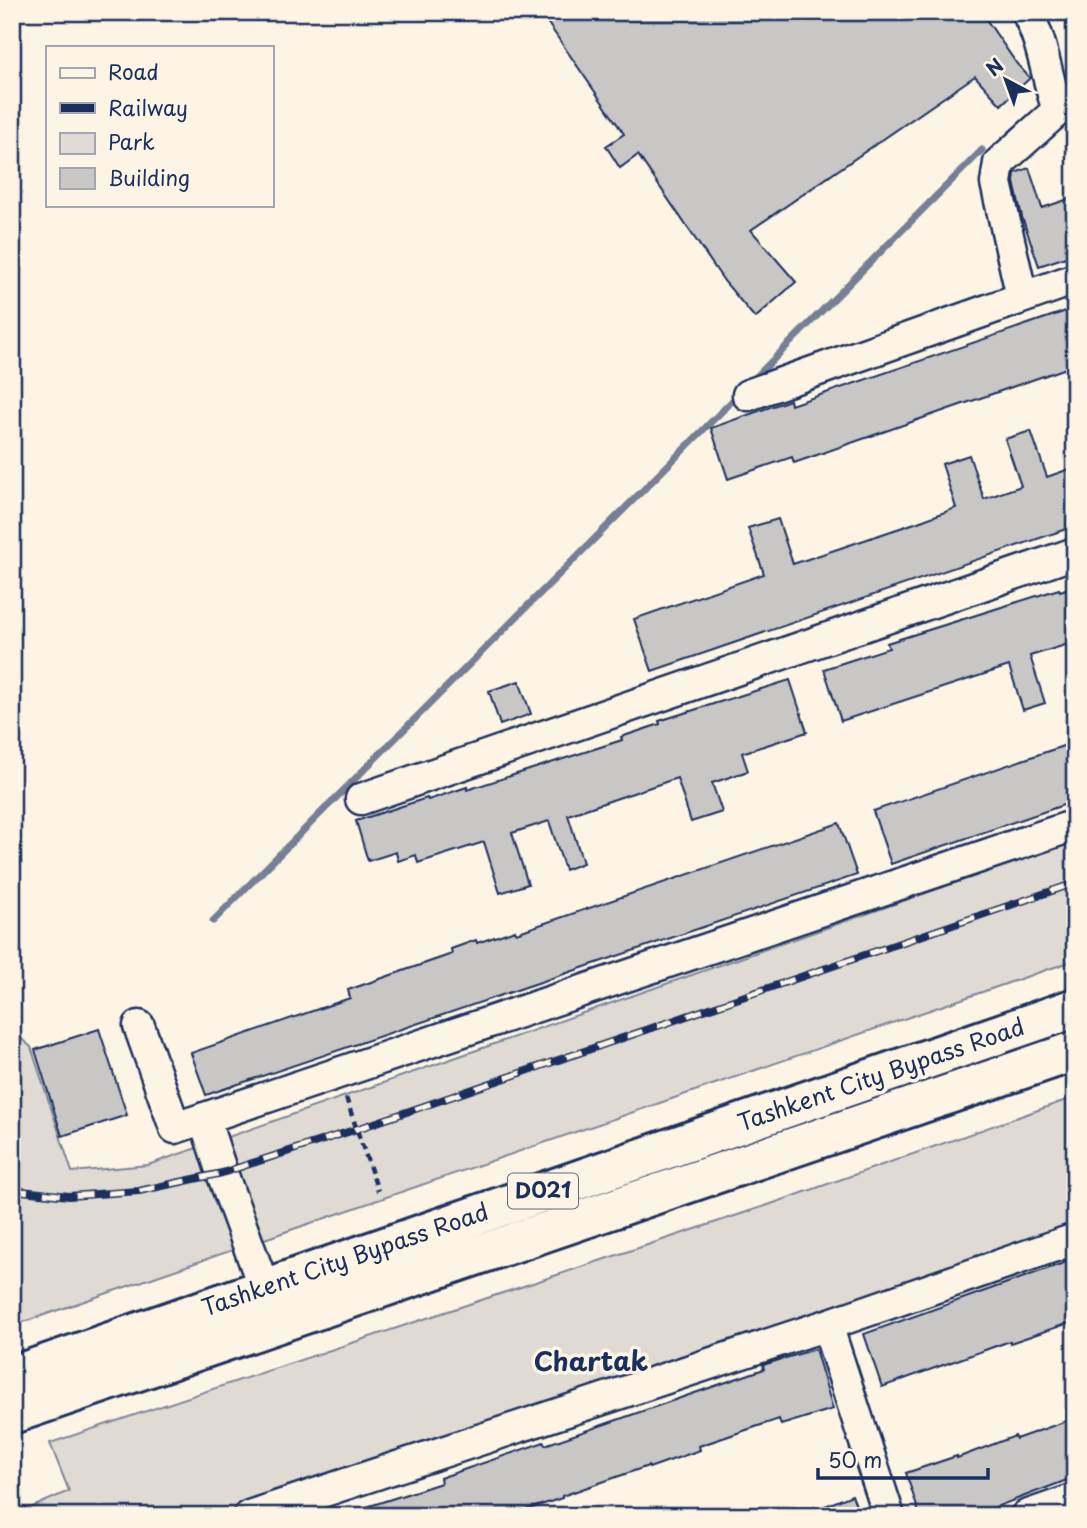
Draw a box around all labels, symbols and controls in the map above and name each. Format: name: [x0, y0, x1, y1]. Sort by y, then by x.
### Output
legend: [46, 46, 273, 206]
north arrow: [972, 46, 1042, 116]
text: N: [979, 51, 1009, 82]
text: Road: [108, 55, 159, 87]
text: Railway: [108, 91, 188, 123]
text: Park: [108, 125, 155, 157]
text: Building: [108, 161, 190, 193]
street label: Tashkent City Bypass Road: [732, 1008, 1029, 1139]
road number: D021: [508, 1174, 578, 1208]
street label: Tashkent City Bypass Road: [196, 1193, 493, 1324]
district label: Chartak: [534, 1341, 648, 1380]
scale bar: [818, 1437, 987, 1481]
text: 50 m: [828, 1443, 882, 1475]

